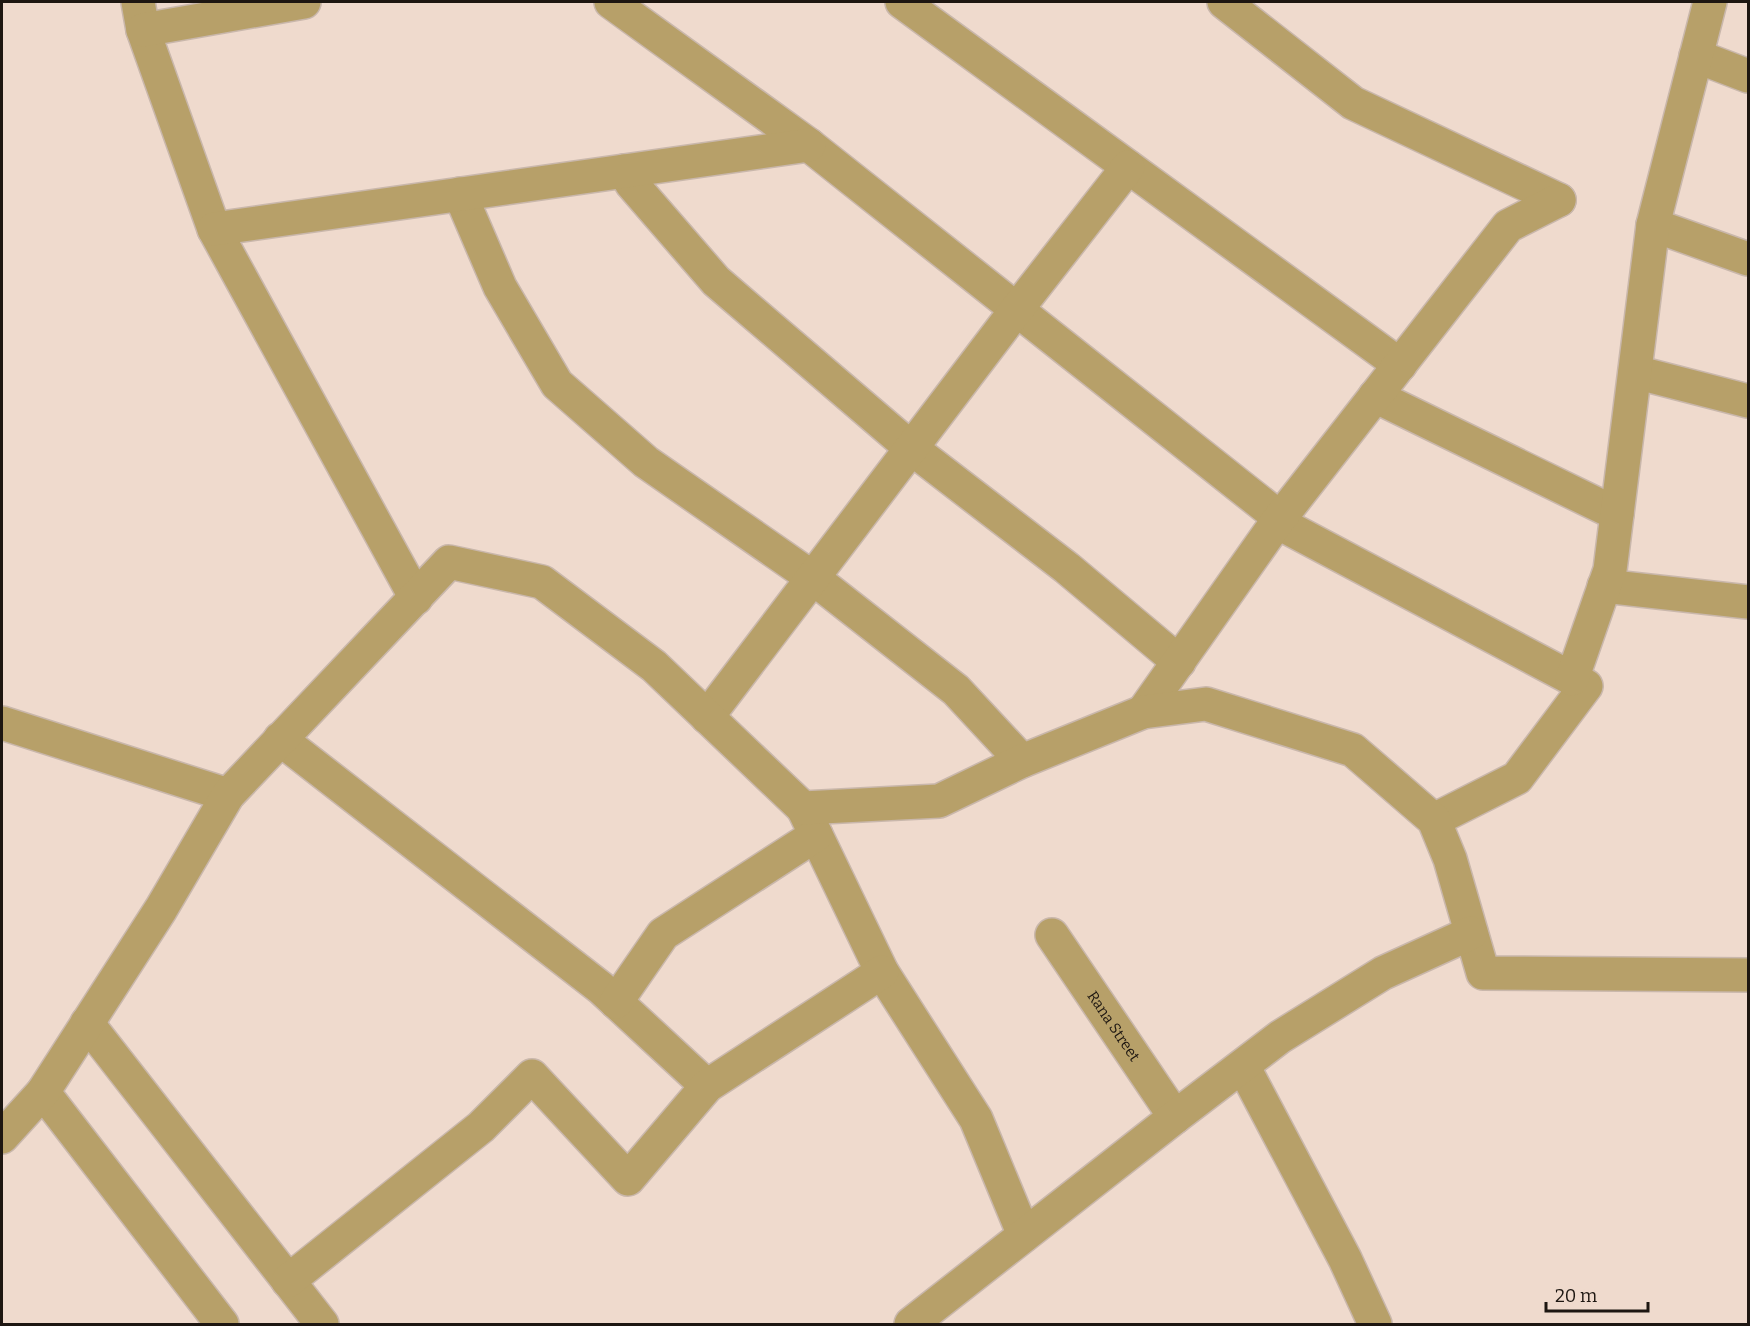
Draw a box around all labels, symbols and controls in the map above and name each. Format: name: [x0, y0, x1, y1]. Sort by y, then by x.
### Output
street label: Rana Street: [1083, 988, 1144, 1065]
scale bar: [1546, 1275, 1648, 1313]
text: 20 m: [1555, 1285, 1597, 1307]

